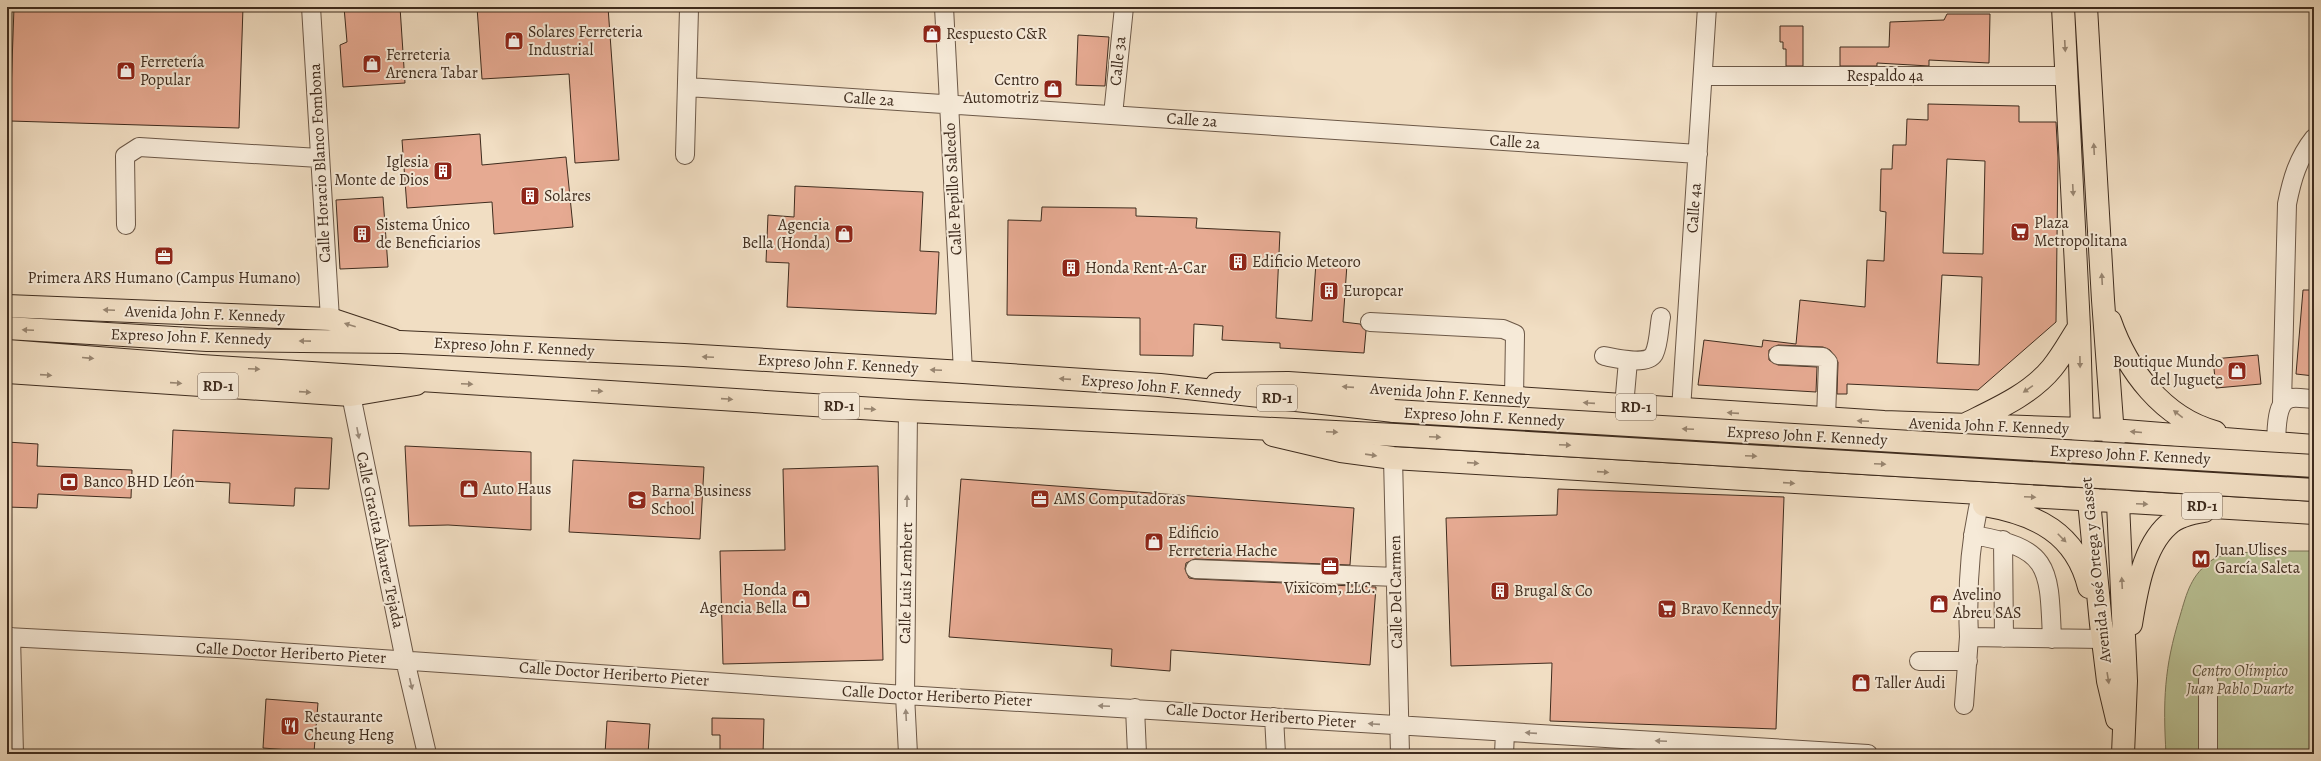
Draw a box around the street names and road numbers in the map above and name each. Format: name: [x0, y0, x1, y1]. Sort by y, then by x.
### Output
street label: Calle 3a: [1104, 35, 1132, 87]
street label: Calle Horacio Blanco Fombona: [304, 62, 336, 263]
street label: Respaldo 4a: [1846, 65, 1924, 87]
street label: Calle 2a: [843, 86, 896, 112]
street label: Calle 2a: [1166, 107, 1219, 133]
street label: Calle Pepillo Salcedo: [939, 122, 967, 256]
street label: Calle 2a: [1489, 129, 1542, 155]
street label: Calle 4a: [1681, 182, 1707, 234]
street label: Avenida John F. Kennedy: [124, 300, 286, 328]
street label: Expreso John F. Kennedy: [110, 323, 273, 351]
street label: Expreso John F. Kennedy: [433, 332, 596, 362]
street label: Expreso John F. Kennedy: [757, 349, 920, 379]
street label: Expreso John F. Kennedy: [1080, 369, 1243, 405]
road number: RD-1: [198, 373, 238, 399]
street label: Avenida John F. Kennedy: [1368, 377, 1532, 411]
road number: RD-1: [1257, 385, 1297, 411]
road number: RD-1: [819, 393, 859, 419]
road number: RD-1: [1616, 394, 1656, 420]
street label: Expreso John F. Kennedy: [1403, 402, 1566, 432]
street label: Avenida John F. Kennedy: [1908, 412, 2070, 440]
street label: Expreso John F. Kennedy: [1726, 421, 1889, 451]
street label: Expreso John F. Kennedy: [2049, 440, 2212, 470]
street label: Calle Gracita Álvarez Tejada: [351, 450, 410, 631]
street label: Avenida José Ortega y Gasset: [2075, 476, 2117, 665]
road number: RD-1: [2182, 493, 2222, 519]
street label: Calle Luis Lembert: [894, 522, 918, 644]
street label: Calle Del Carmen: [1384, 535, 1408, 649]
street label: Calle Doctor Heriberto Pieter: [195, 637, 387, 669]
street label: Calle Doctor Heriberto Pieter: [518, 656, 710, 692]
street label: Calle Doctor Heriberto Pieter: [841, 680, 1033, 712]
street label: Calle Doctor Heriberto Pieter: [1165, 698, 1357, 734]

